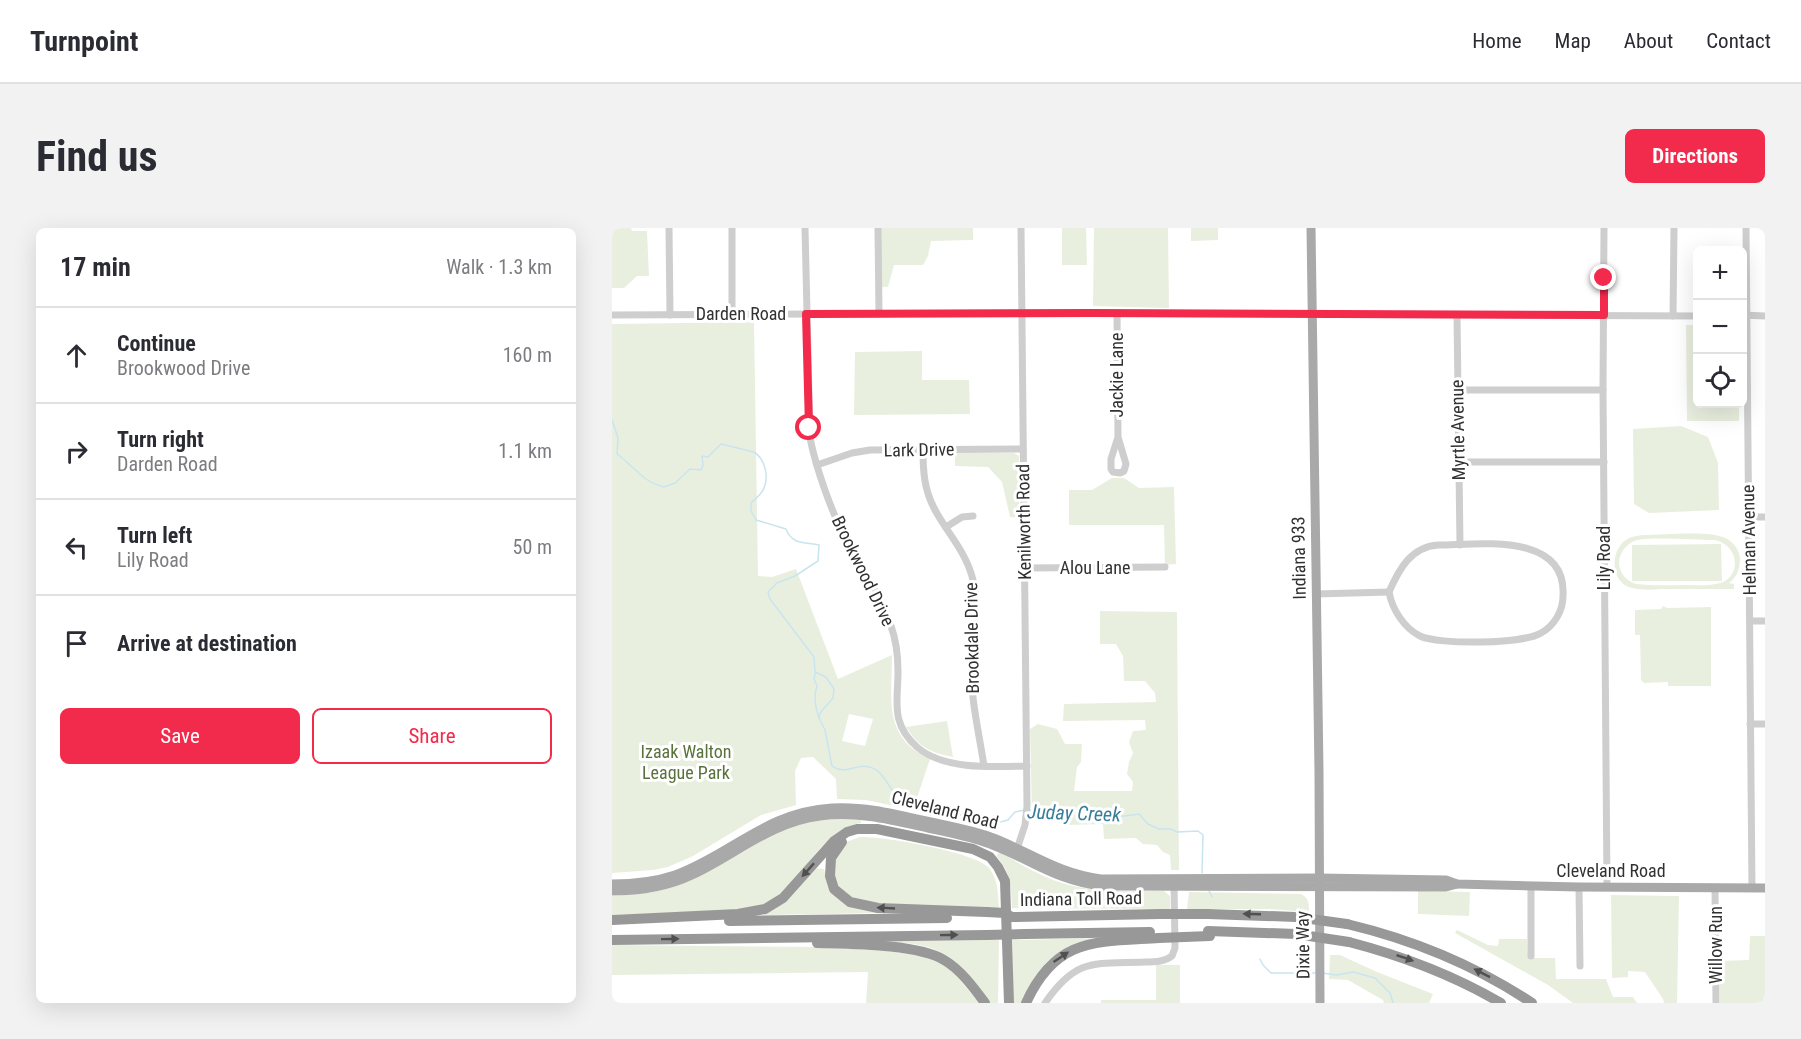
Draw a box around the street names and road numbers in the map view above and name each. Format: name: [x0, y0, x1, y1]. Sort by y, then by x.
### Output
street label: Darden Road: [696, 303, 786, 324]
street label: Jackie Lane: [1106, 333, 1127, 417]
street label: Myrtle Avenue: [1446, 379, 1469, 481]
street label: Lark Drive: [883, 438, 955, 461]
street label: Kenilworth Road: [1012, 464, 1035, 580]
street label: Helman Avenue: [1737, 485, 1760, 595]
street label: Brookwood Drive: [828, 512, 899, 629]
street label: Indiana 933: [1287, 516, 1310, 600]
street label: Lily Road: [1593, 526, 1614, 590]
street label: Alou Lane: [1060, 557, 1130, 578]
street label: Brookdale Drive: [960, 582, 983, 694]
street label: Cleveland Road: [890, 786, 1001, 833]
street label: Cleveland Road: [1556, 860, 1666, 881]
street label: Indiana Toll Road: [1020, 887, 1142, 910]
street label: Willow Run: [1705, 906, 1726, 984]
street label: Dixie Way: [1291, 910, 1314, 979]

